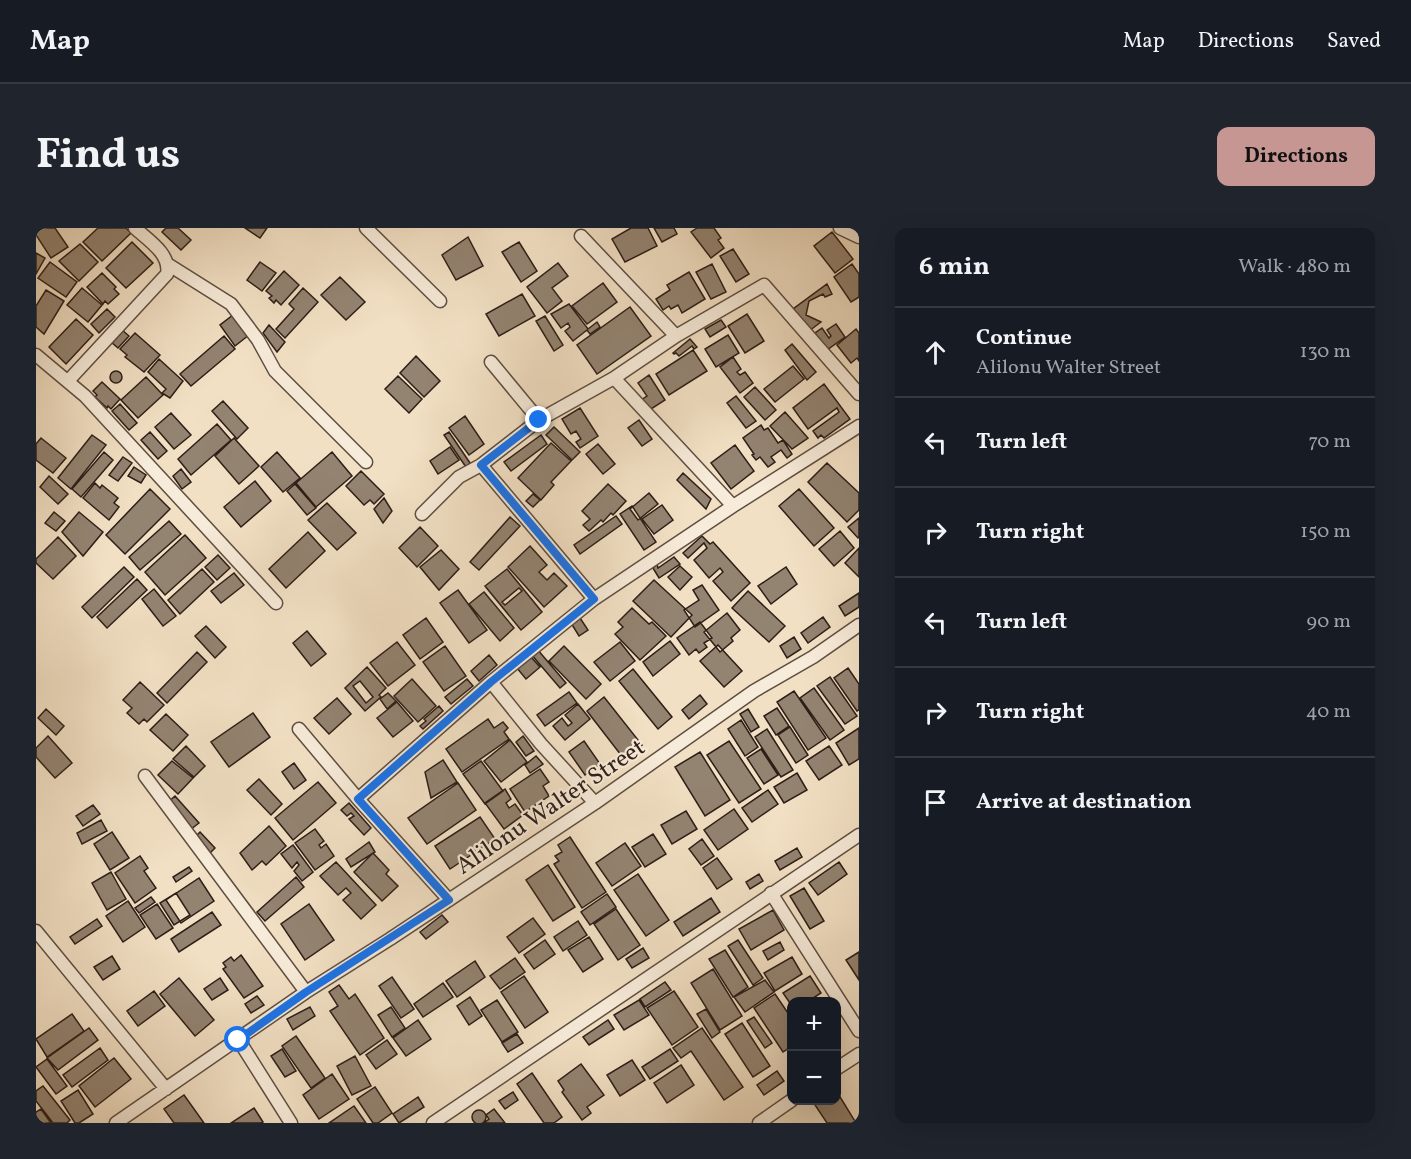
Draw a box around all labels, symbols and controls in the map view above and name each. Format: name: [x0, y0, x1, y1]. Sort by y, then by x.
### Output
text: Map: [30, 22, 90, 61]
text: Map: [1123, 27, 1165, 56]
text: Directions: [1198, 27, 1294, 56]
text: Saved: [1327, 27, 1381, 56]
text: Find us: [36, 127, 180, 186]
button: Directions: [1217, 127, 1375, 186]
text: 6 min: [919, 249, 990, 285]
text: Walk · 480 m: [1238, 253, 1351, 281]
text: Continue: [976, 323, 1072, 354]
icon: ahead: [919, 336, 952, 369]
text: 130 m: [1300, 338, 1351, 366]
text: Alilonu Walter Street: [976, 354, 1161, 382]
route end: [525, 406, 551, 432]
icon: left: [919, 426, 952, 459]
text: Turn left: [976, 427, 1067, 458]
text: 70 m: [1308, 428, 1351, 456]
icon: right: [919, 516, 952, 549]
text: Turn right: [976, 517, 1084, 548]
text: 150 m: [1300, 518, 1351, 546]
icon: left: [919, 606, 952, 639]
text: Turn left: [976, 607, 1067, 638]
text: 90 m: [1307, 608, 1351, 636]
icon: right: [919, 696, 952, 729]
text: Turn right: [976, 697, 1084, 728]
text: 40 m: [1306, 698, 1351, 726]
street label: Alilonu Walter Street: [450, 731, 653, 884]
icon: arrive: [919, 786, 952, 819]
text: Arrive at destination: [976, 787, 1192, 818]
map controls: [787, 997, 841, 1105]
button: +: [787, 997, 841, 1051]
route start: [224, 1026, 250, 1052]
button: −: [787, 1051, 841, 1105]

